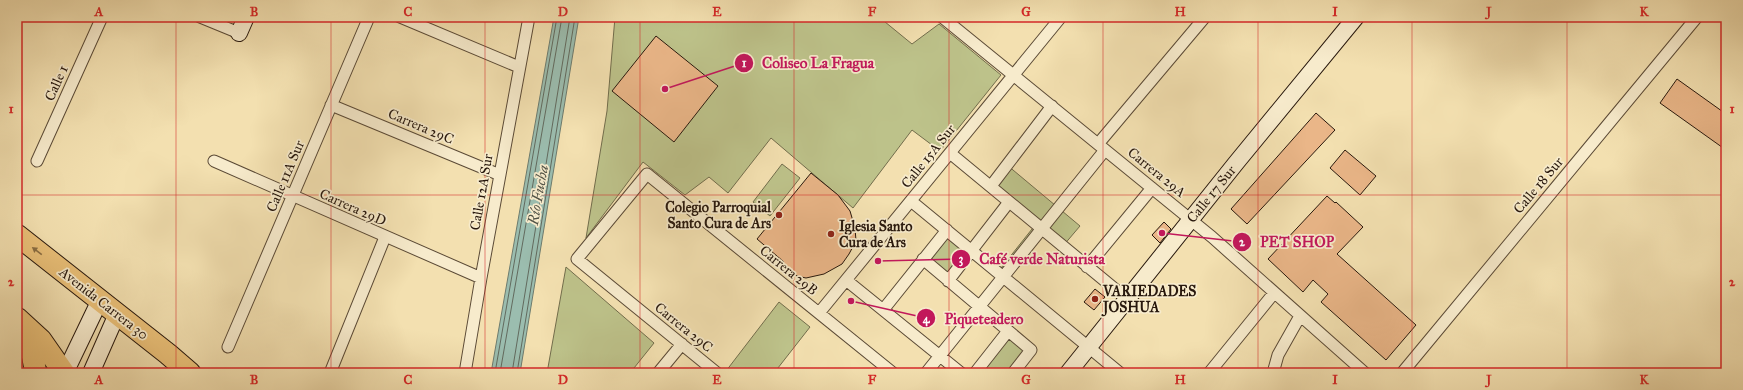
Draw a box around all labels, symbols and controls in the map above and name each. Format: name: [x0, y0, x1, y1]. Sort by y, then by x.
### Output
text: A: [94, 4, 104, 20]
text: B: [250, 4, 259, 20]
text: C: [404, 4, 413, 20]
text: D: [558, 4, 568, 20]
text: E: [712, 4, 722, 20]
text: F: [868, 4, 877, 20]
text: G: [1021, 4, 1031, 20]
text: H: [1174, 4, 1186, 20]
text: I: [1332, 4, 1338, 20]
text: J: [1484, 4, 1492, 20]
text: K: [1639, 4, 1649, 20]
callout: Coliseo La Fragua: [734, 49, 882, 76]
text: Coliseo La Fragua: [762, 54, 875, 73]
text: 1: [742, 56, 747, 70]
street label: Calle 1: [41, 62, 72, 104]
text: 1: [8, 101, 14, 117]
text: 1: [1729, 101, 1735, 117]
street label: Carrera 29C: [385, 105, 456, 148]
street label: Calle 15A Sur: [898, 120, 960, 192]
street label: Calle 11A Sur: [263, 137, 308, 215]
street label: Carrera 29A: [1124, 144, 1190, 201]
street label: Calle 12A Sur: [466, 152, 497, 232]
street label: Calle 18 Sur: [1510, 153, 1567, 217]
street label: Calle 17 Sur: [1183, 162, 1240, 226]
water label: Río Fucha: [524, 164, 552, 227]
street label: Carrera 29D: [317, 185, 389, 230]
place label: Colegio Parroquial Santo Cura de Ars: [665, 199, 772, 232]
marker: Colegio Parroquial Santo Cura de Ars: [774, 210, 784, 220]
place label: Iglesia Santo Cura de Ars: [839, 218, 912, 251]
marker: Iglesia Santo Cura de Ars: [826, 229, 836, 239]
callout: PET SHOP: [1232, 229, 1342, 256]
text: PET SHOP: [1260, 233, 1334, 251]
text: 2: [1239, 235, 1246, 249]
street label: Carrera 29B: [756, 242, 821, 299]
callout: Café verde Naturista: [951, 246, 1113, 273]
one-way arrow: [32, 247, 42, 255]
text: Café verde Naturista: [979, 250, 1105, 268]
text: 3: [959, 252, 964, 267]
street label: Avenida Carrera 30: [55, 263, 152, 343]
text: 2: [8, 274, 15, 290]
text: 2: [1729, 274, 1736, 290]
place label: VARIEDADES JOSHUA: [1101, 283, 1196, 317]
marker: VARIEDADES JOSHUA: [1090, 294, 1100, 304]
street label: Carrera 29C: [651, 299, 716, 356]
callout: Piqueteadero: [916, 305, 1031, 332]
text: Piqueteadero: [945, 310, 1024, 329]
text: 4: [923, 312, 931, 327]
text: A: [94, 372, 104, 388]
text: B: [250, 372, 259, 388]
text: C: [404, 372, 413, 388]
text: D: [558, 372, 568, 388]
text: E: [712, 372, 722, 388]
text: F: [868, 372, 877, 388]
text: G: [1021, 372, 1031, 388]
text: H: [1174, 372, 1186, 388]
text: I: [1332, 372, 1338, 388]
text: J: [1484, 372, 1492, 388]
text: K: [1639, 372, 1649, 388]

